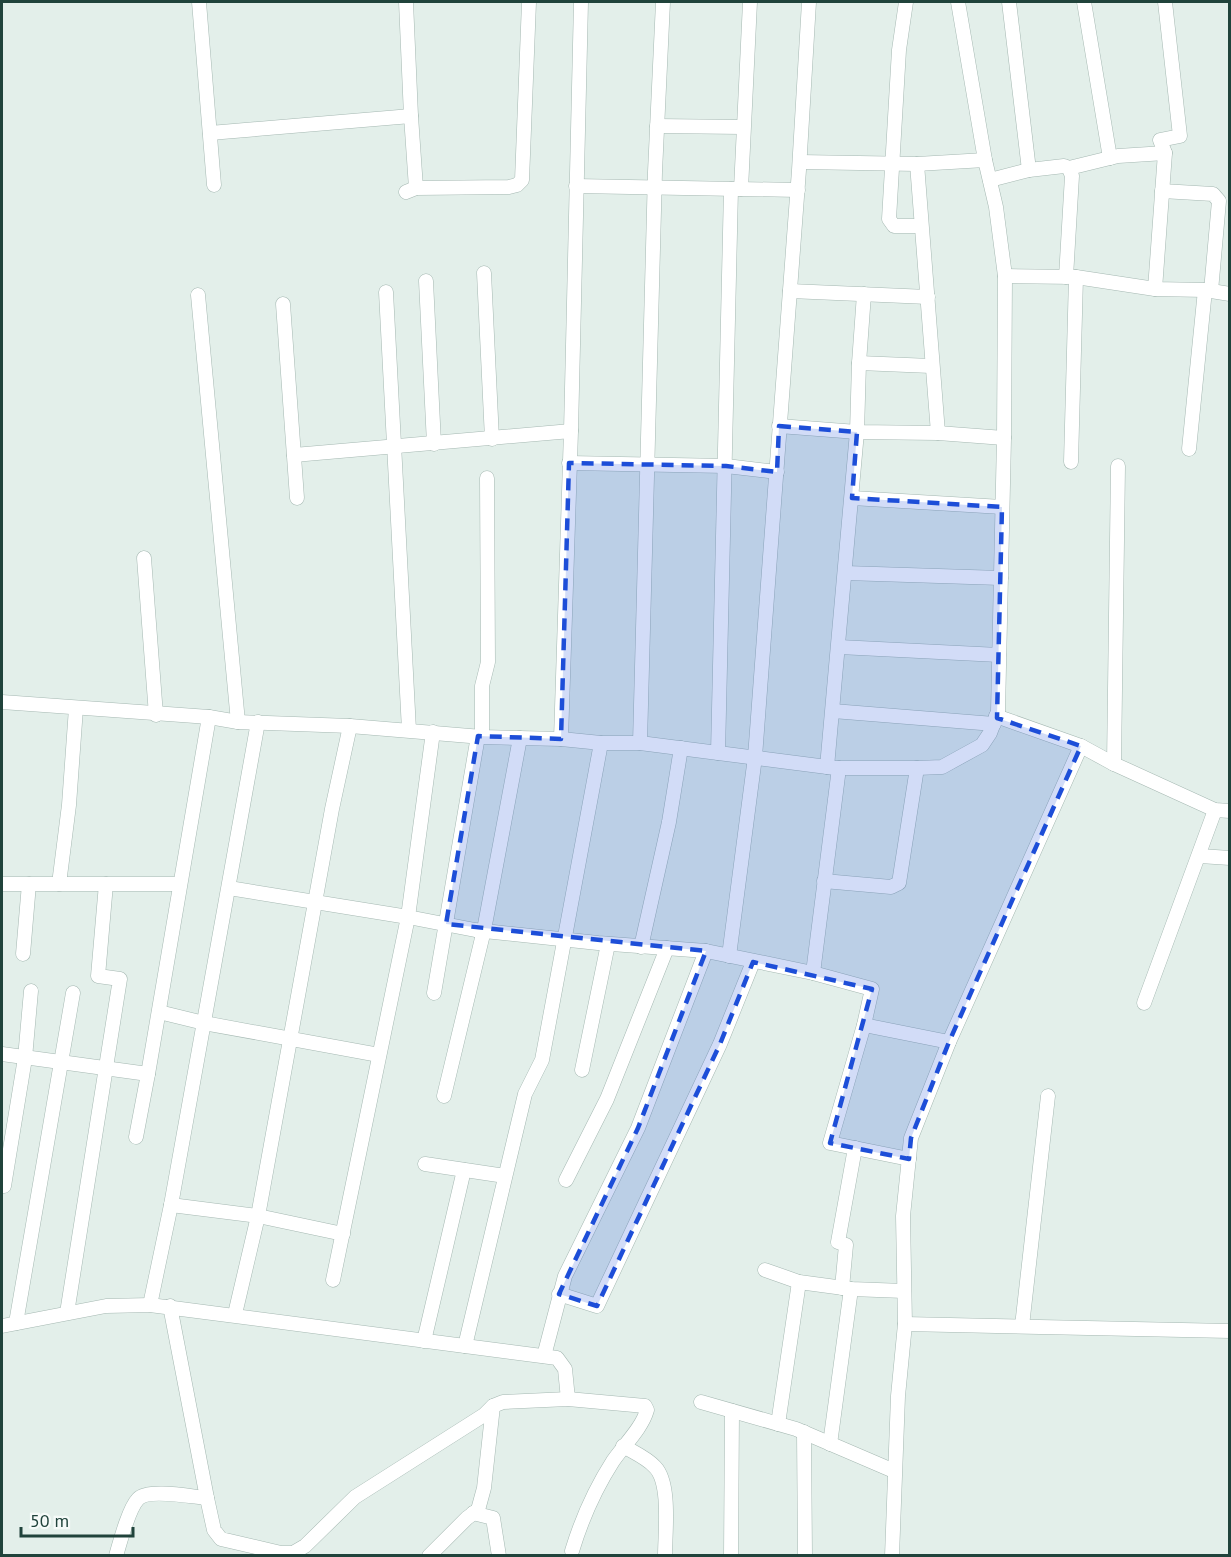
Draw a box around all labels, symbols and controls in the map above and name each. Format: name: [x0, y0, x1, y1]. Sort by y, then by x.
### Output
scale bar: [21, 1500, 134, 1538]
text: 50 m: [30, 1509, 69, 1532]

